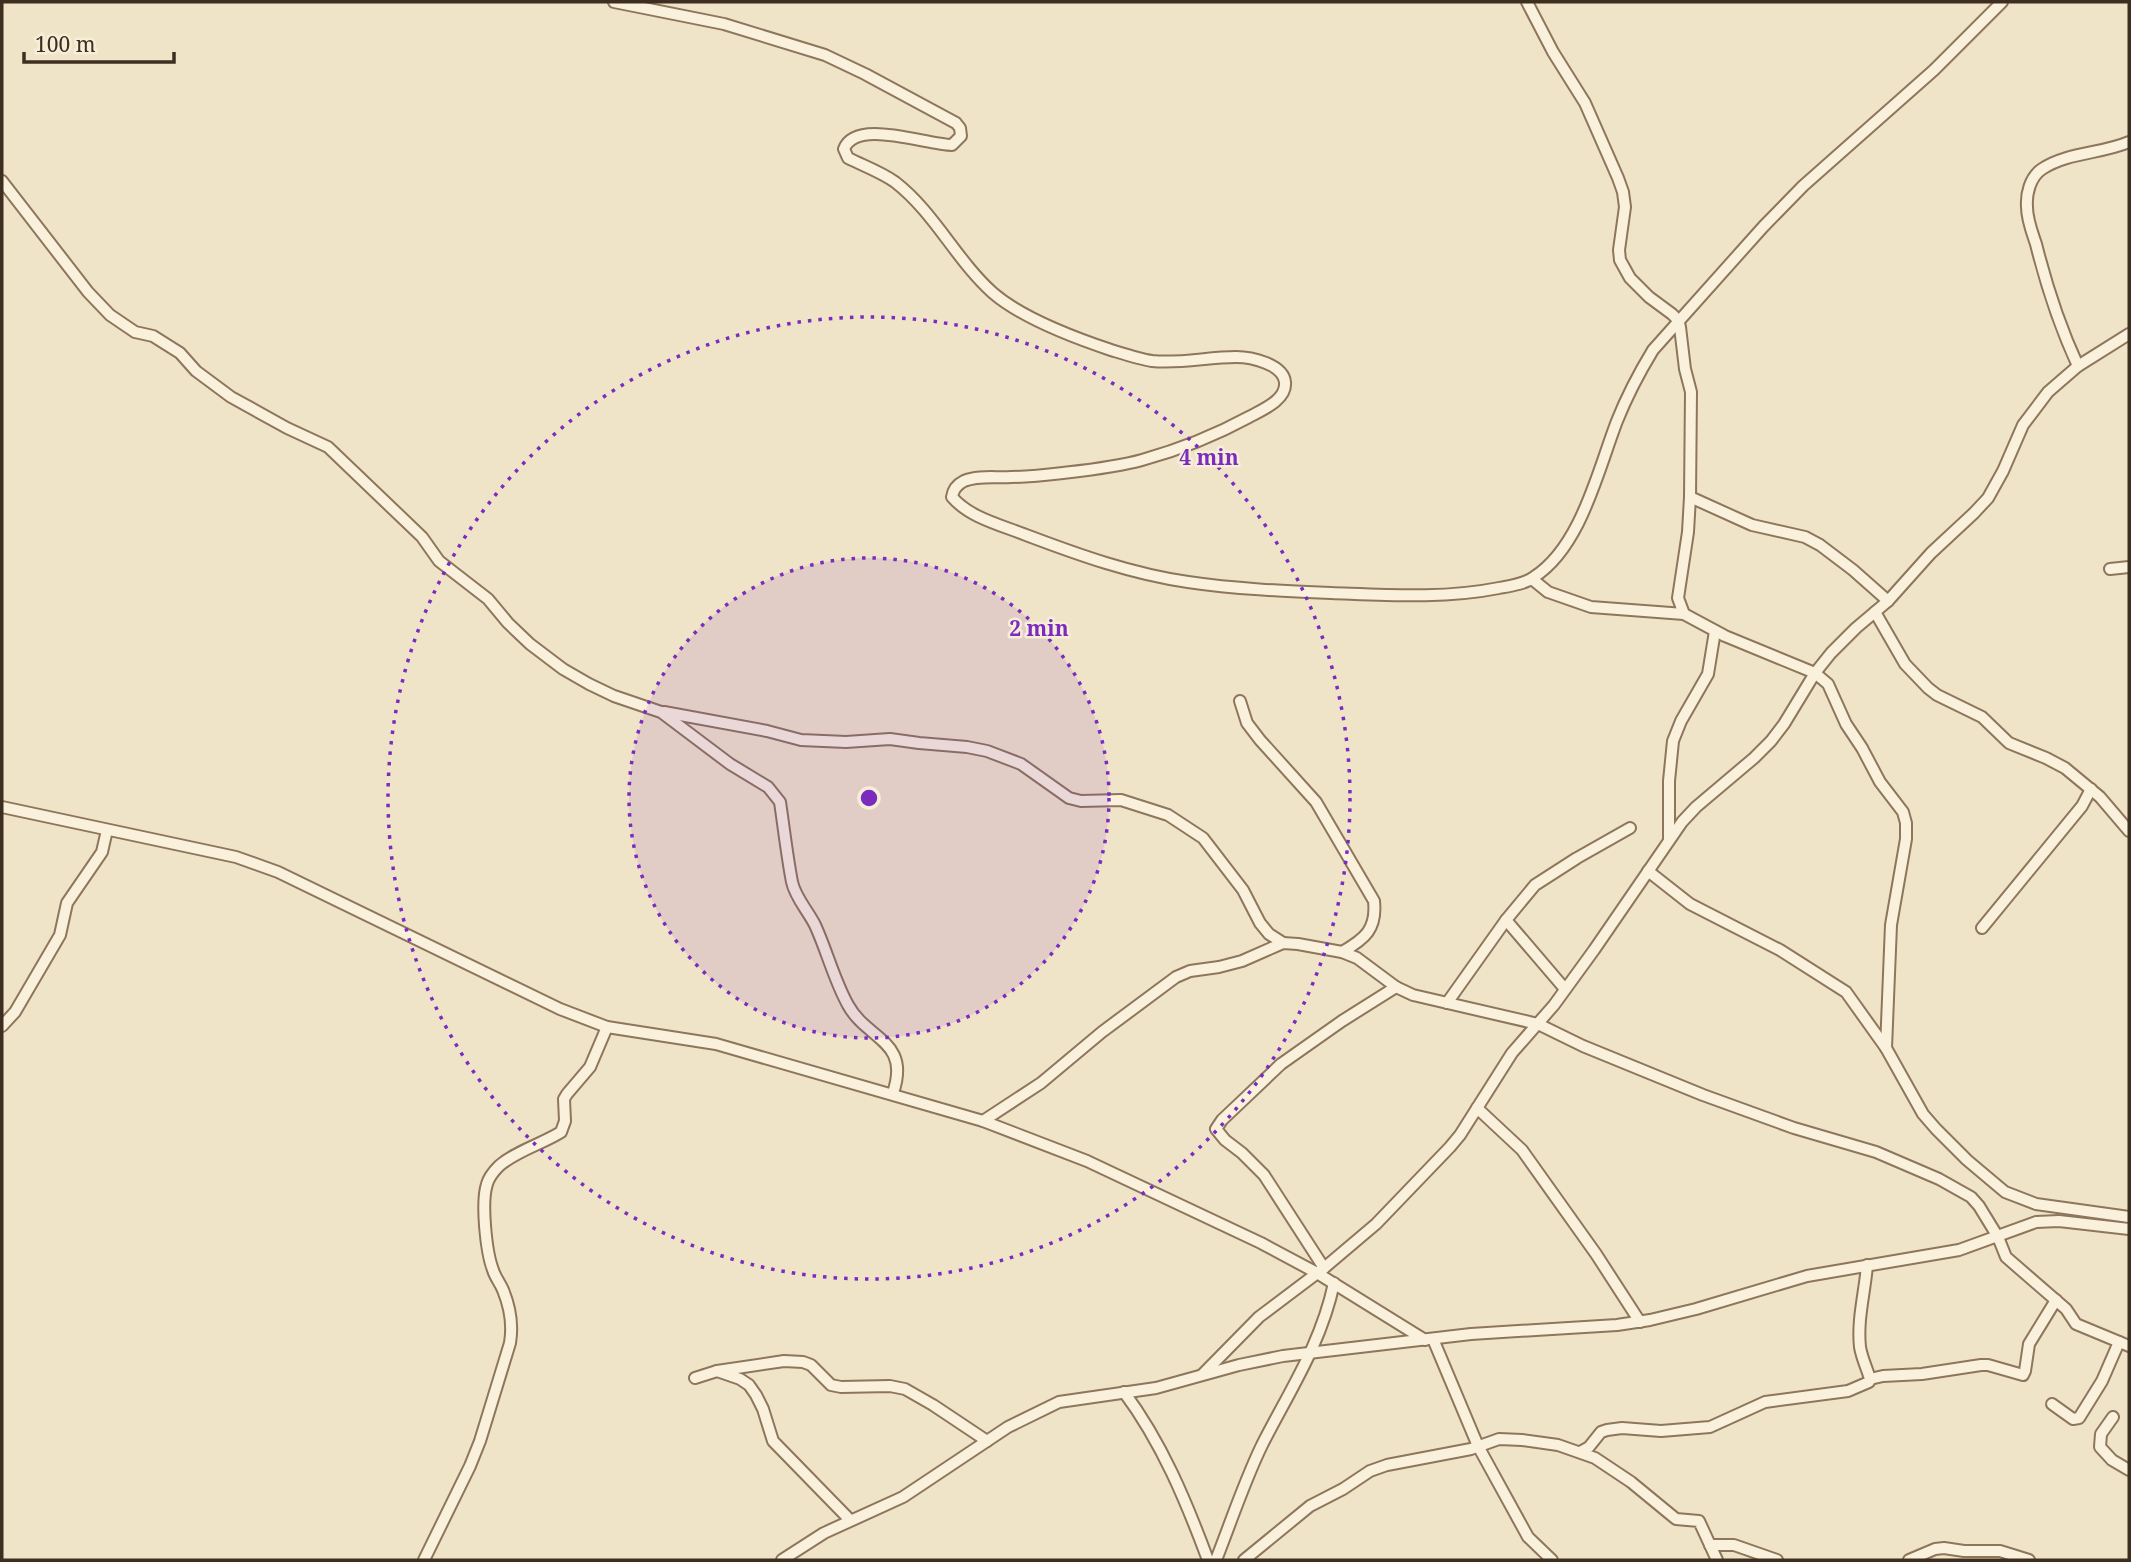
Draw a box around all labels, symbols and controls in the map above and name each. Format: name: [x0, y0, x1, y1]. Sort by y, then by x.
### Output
scale bar: [24, 21, 175, 65]
text: 100 m: [35, 30, 96, 58]
text: 4 min: [1179, 443, 1239, 471]
text: 2 min: [1009, 614, 1069, 642]
centre of rings: [857, 786, 881, 810]

